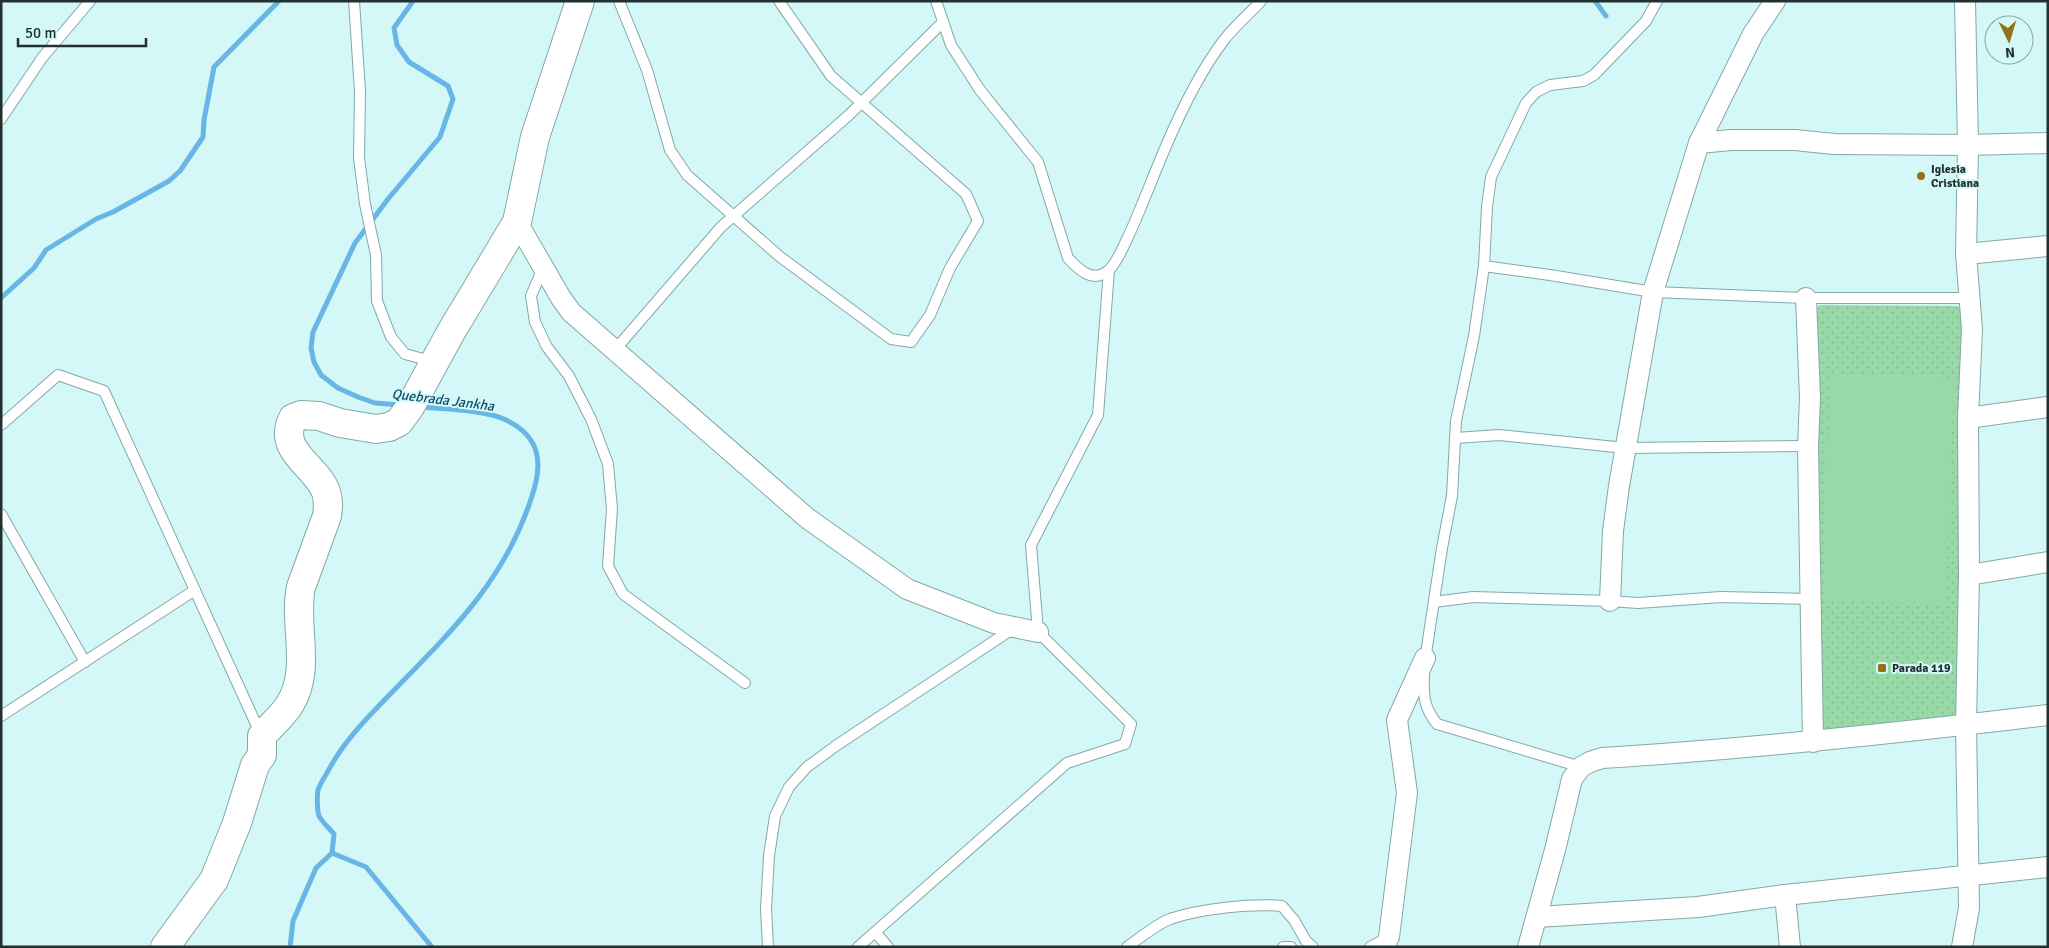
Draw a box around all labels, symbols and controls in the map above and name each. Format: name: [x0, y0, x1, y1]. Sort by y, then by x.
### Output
scale bar: [18, 15, 145, 47]
north arrow: [1984, 15, 2034, 65]
text: 50 m: [25, 24, 56, 42]
text: N: [2004, 44, 2016, 61]
place label: Iglesia Cristiana: [1931, 162, 1979, 191]
marker: Iglesia Cristiana: [1915, 170, 1927, 182]
water label: Quebrada Jankha: [391, 385, 496, 415]
place label: Parada 119: [1892, 661, 1951, 676]
marker: Parada 119: [1876, 662, 1888, 674]

